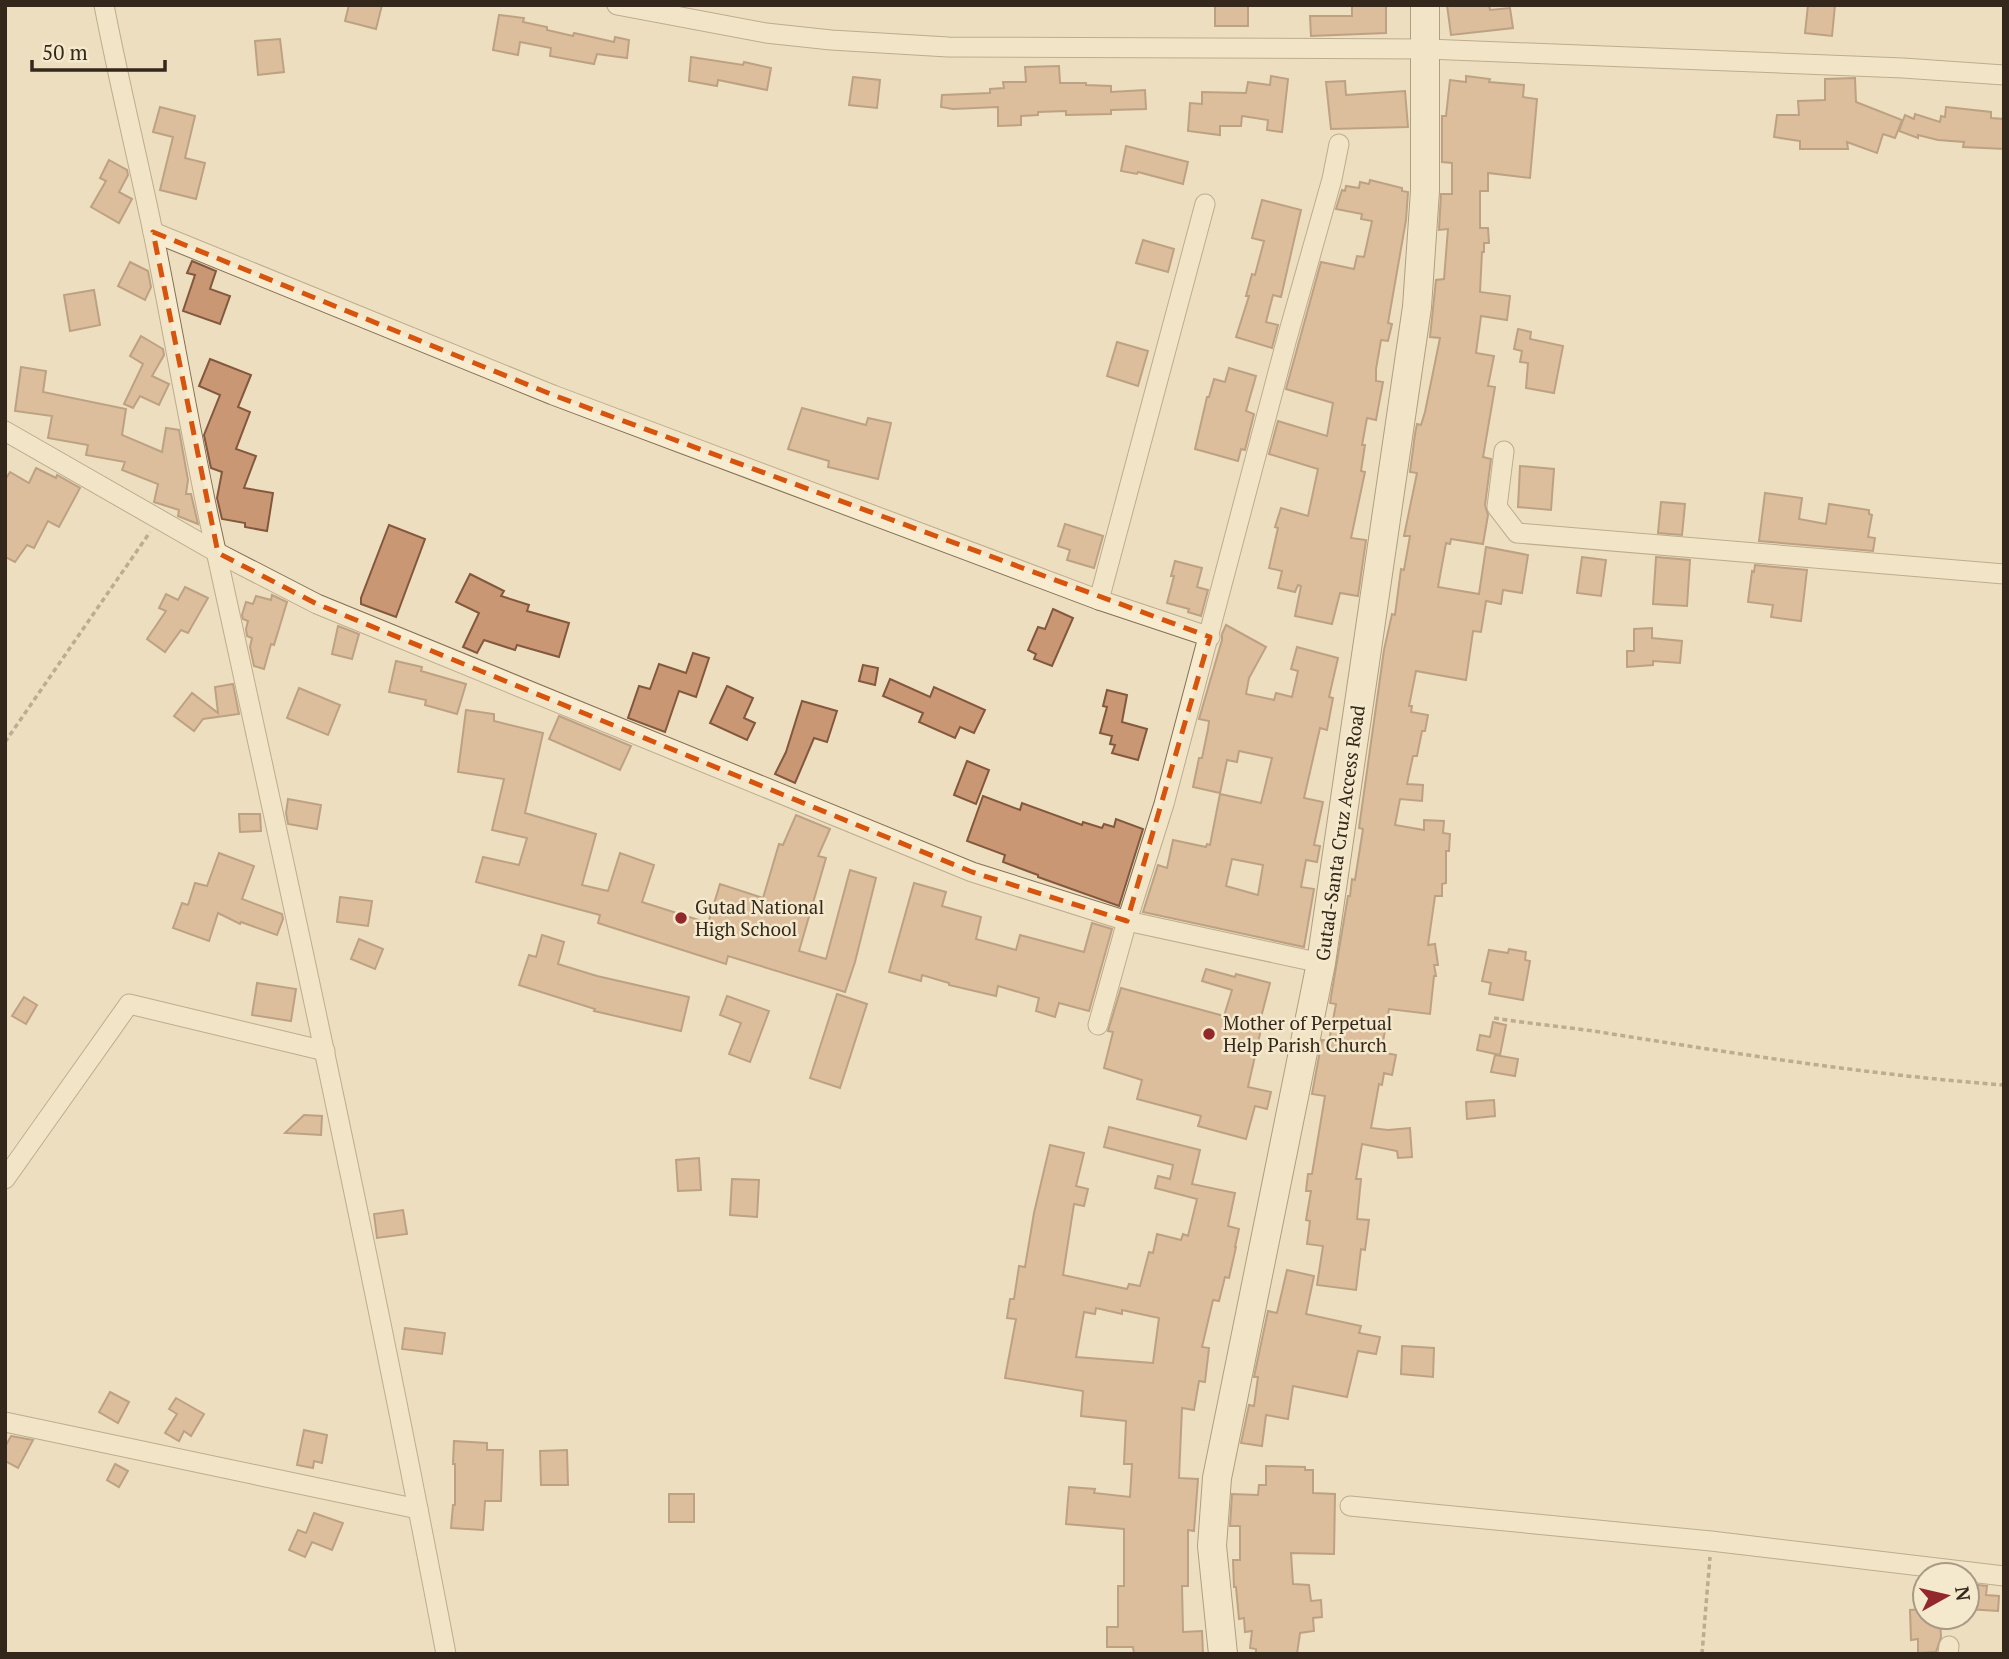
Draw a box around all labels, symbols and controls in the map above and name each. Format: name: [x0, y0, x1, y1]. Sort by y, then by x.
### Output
scale bar: [32, 28, 164, 72]
text: 50 m: [42, 38, 88, 66]
street label: Gutad-Santa Cruz Access Road: [1309, 703, 1370, 962]
place label: Gutad National High School: [695, 894, 824, 941]
marker: Gutad National High School: [673, 910, 689, 926]
place label: Mother of Perpetual Help Parish Church: [1223, 1010, 1392, 1057]
marker: Mother of Perpetual Help Parish Church: [1201, 1026, 1217, 1042]
north arrow: [1911, 1561, 1981, 1631]
text: N: [1950, 1585, 1977, 1603]

